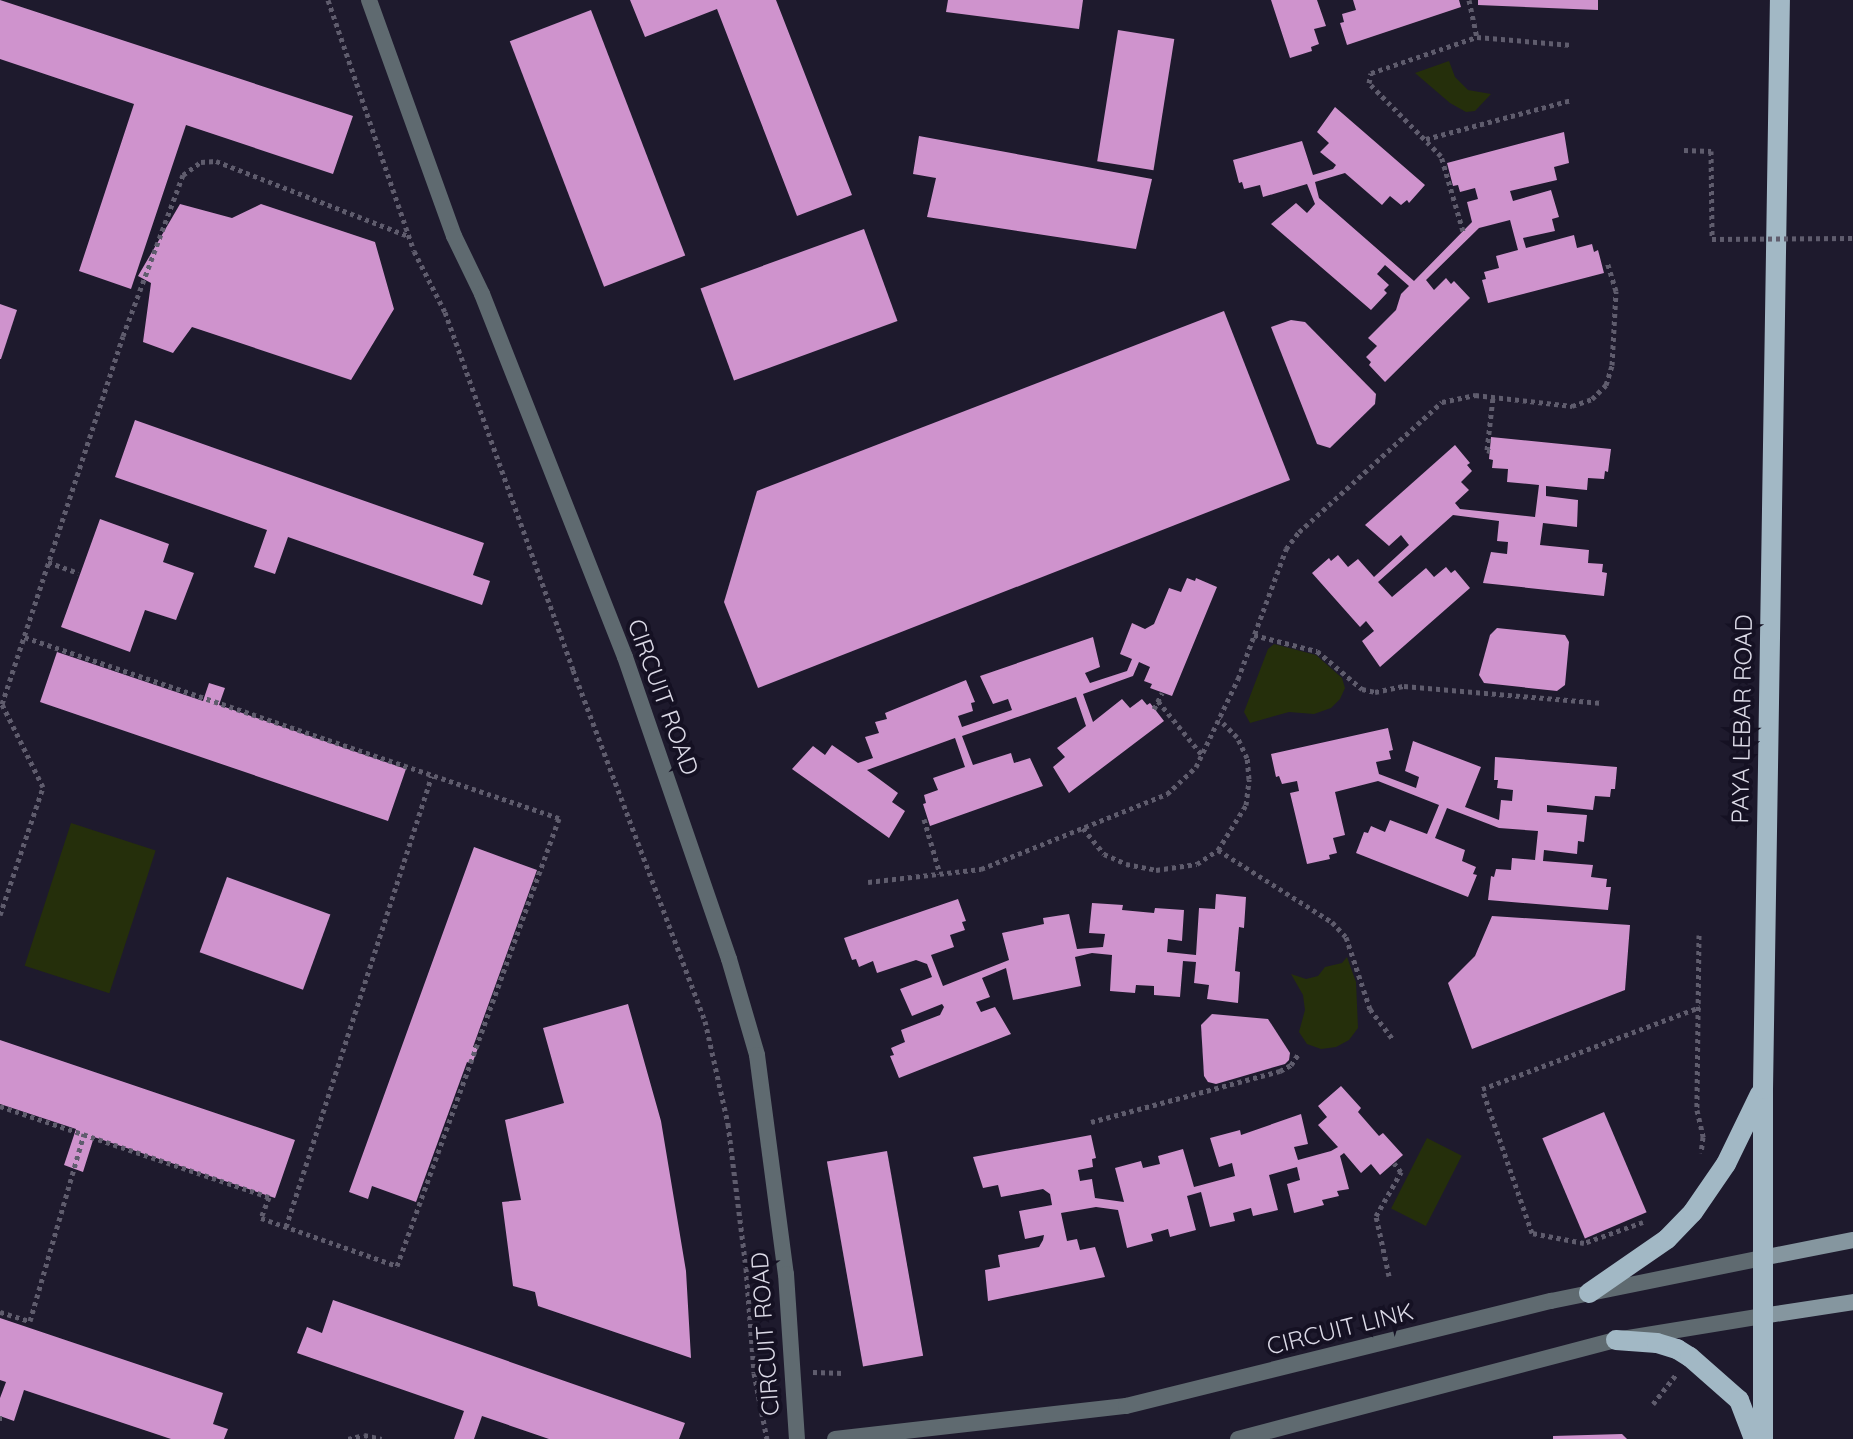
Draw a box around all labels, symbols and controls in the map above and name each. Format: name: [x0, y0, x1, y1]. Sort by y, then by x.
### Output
street label: PAYA LEBAR ROAD: [1726, 614, 1758, 824]
street label: CIRCUIT ROAD: [621, 615, 705, 779]
street label: CIRCUIT ROAD: [745, 1251, 785, 1417]
street label: CIRCUIT LINK: [1264, 1297, 1416, 1361]

